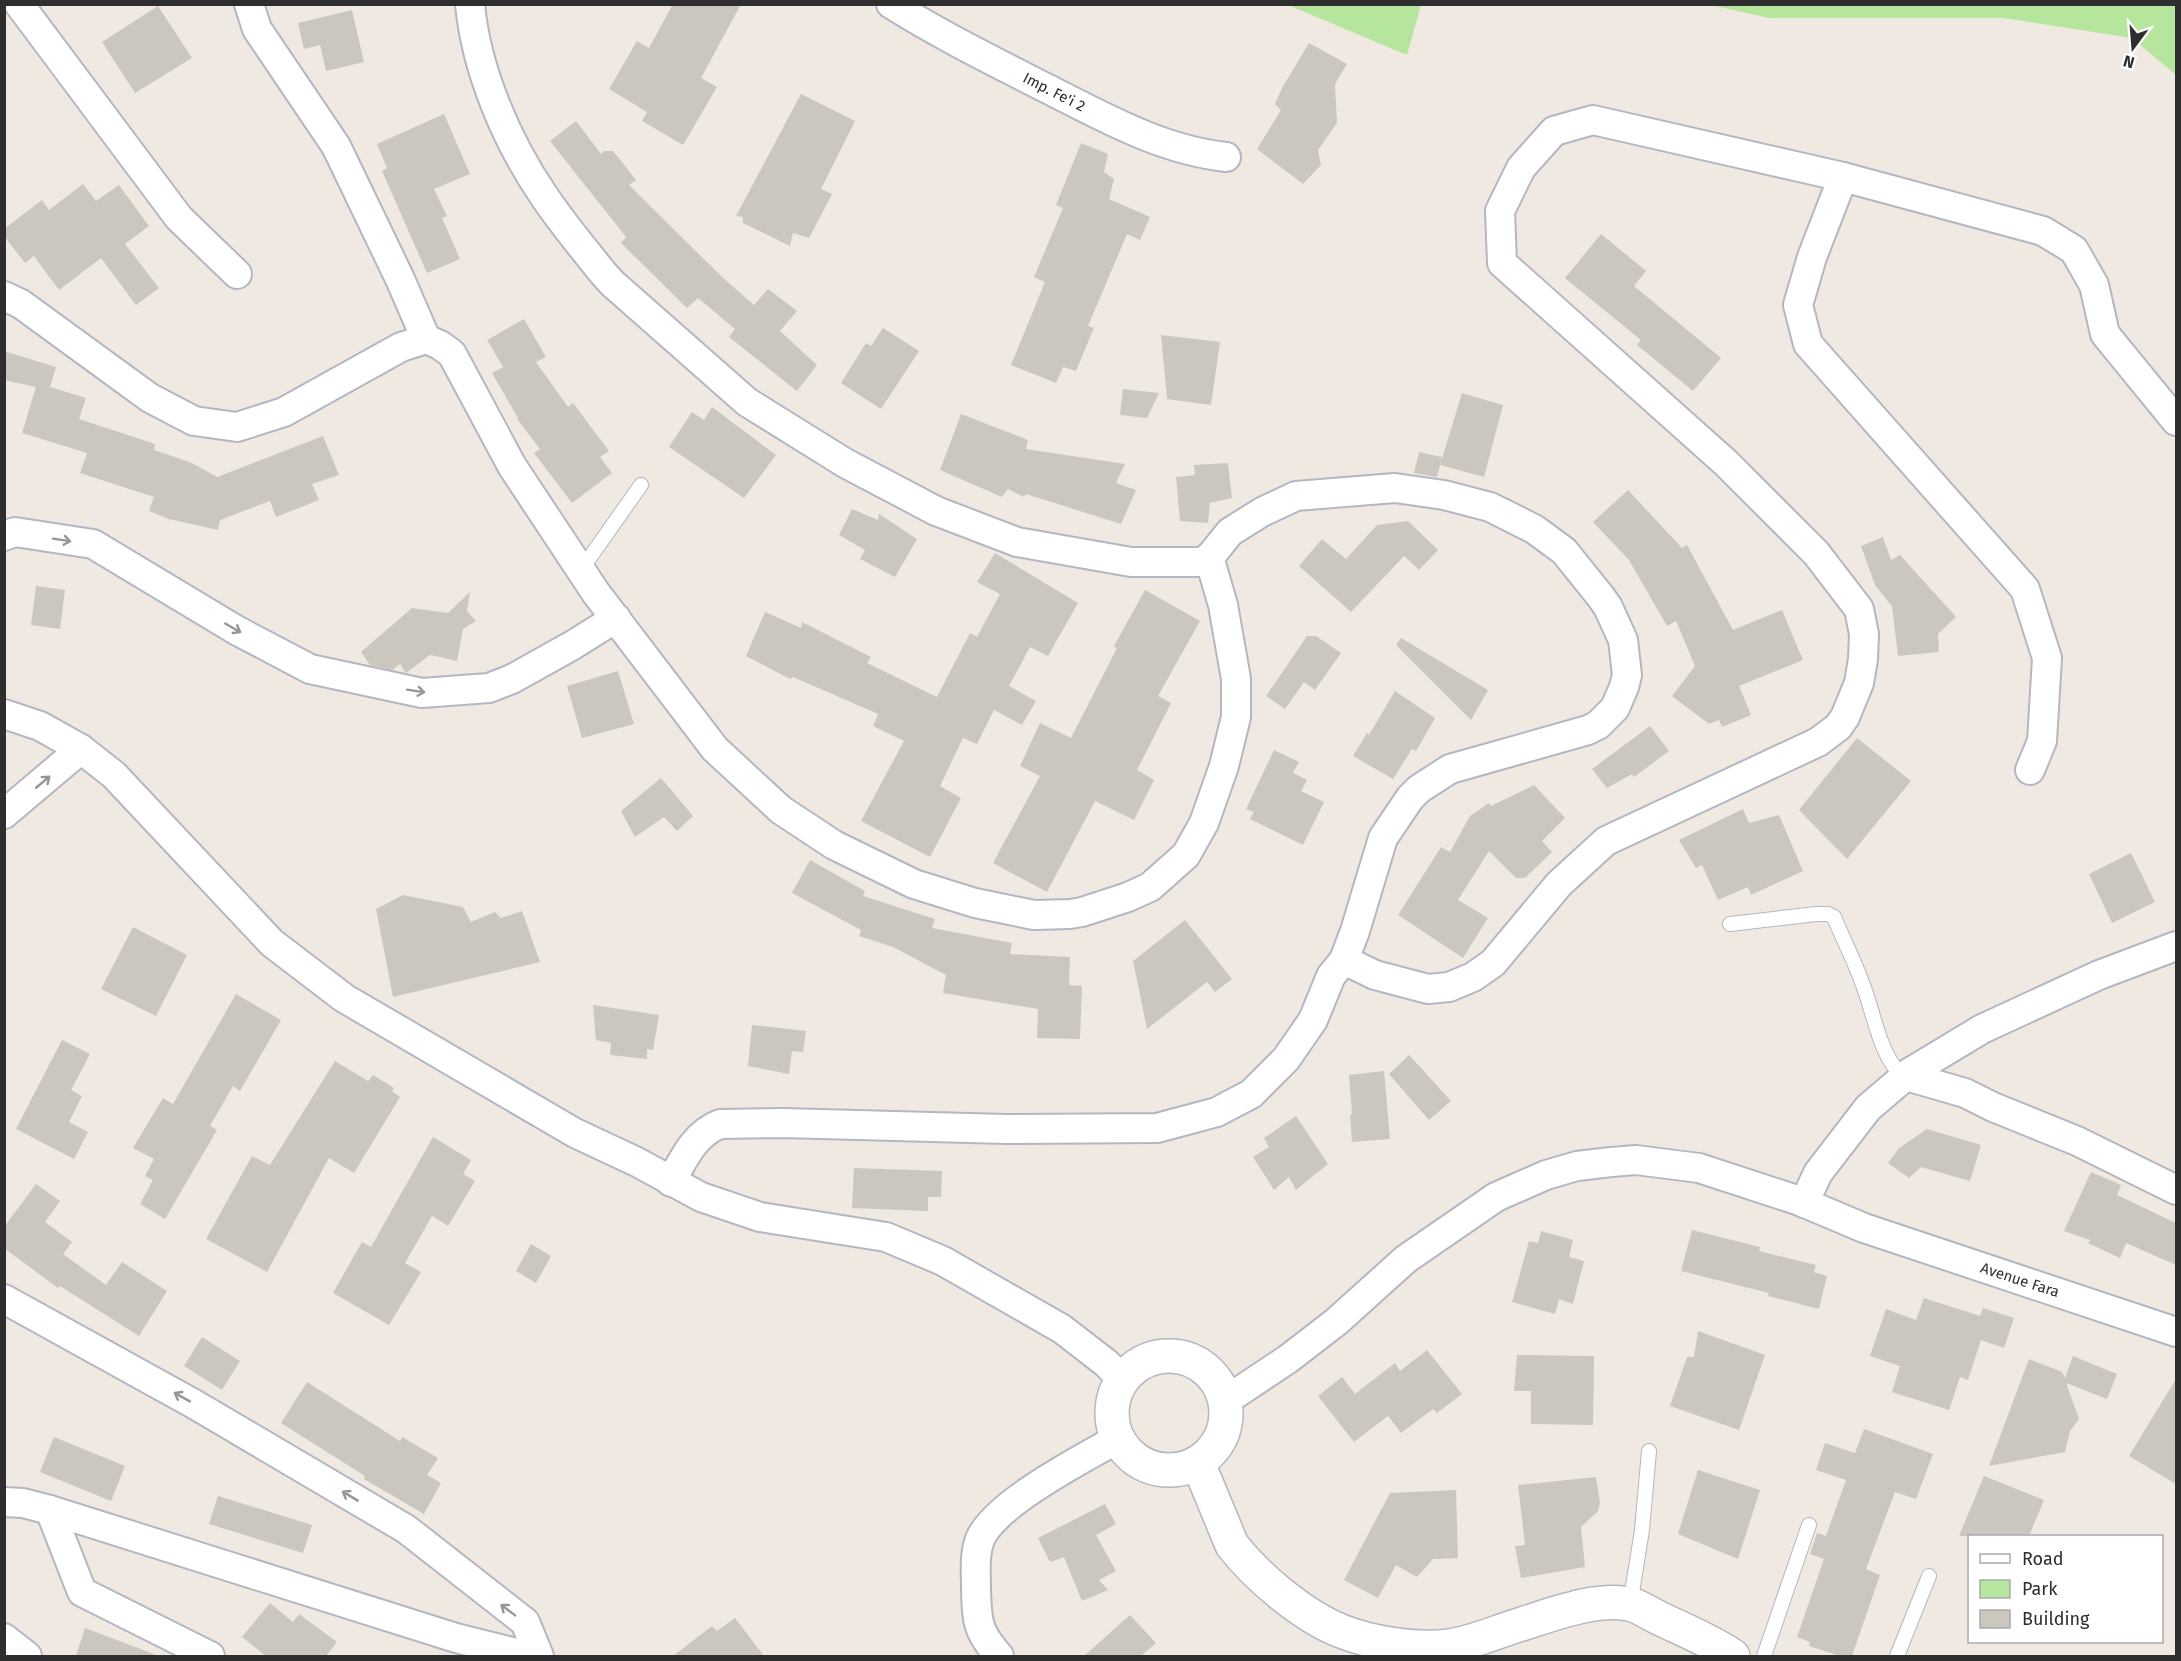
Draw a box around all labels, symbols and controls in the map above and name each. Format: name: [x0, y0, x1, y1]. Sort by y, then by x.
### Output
north arrow: [2103, 18, 2163, 78]
text: N: [2121, 51, 2137, 73]
street label: Imp. Fe'i 2: [1020, 69, 1088, 115]
one-way arrow: [52, 534, 71, 545]
one-way arrow: [224, 623, 241, 635]
one-way arrow: [405, 685, 425, 696]
one-way arrow: [35, 775, 50, 789]
street label: Avenue Fara: [1978, 1259, 2062, 1301]
one-way arrow: [174, 1391, 191, 1403]
one-way arrow: [342, 1490, 359, 1502]
legend: [1968, 1535, 2163, 1643]
text: Road: [2022, 1548, 2064, 1570]
text: Park: [2022, 1578, 2058, 1600]
one-way arrow: [500, 1603, 516, 1616]
text: Building: [2022, 1608, 2090, 1630]

